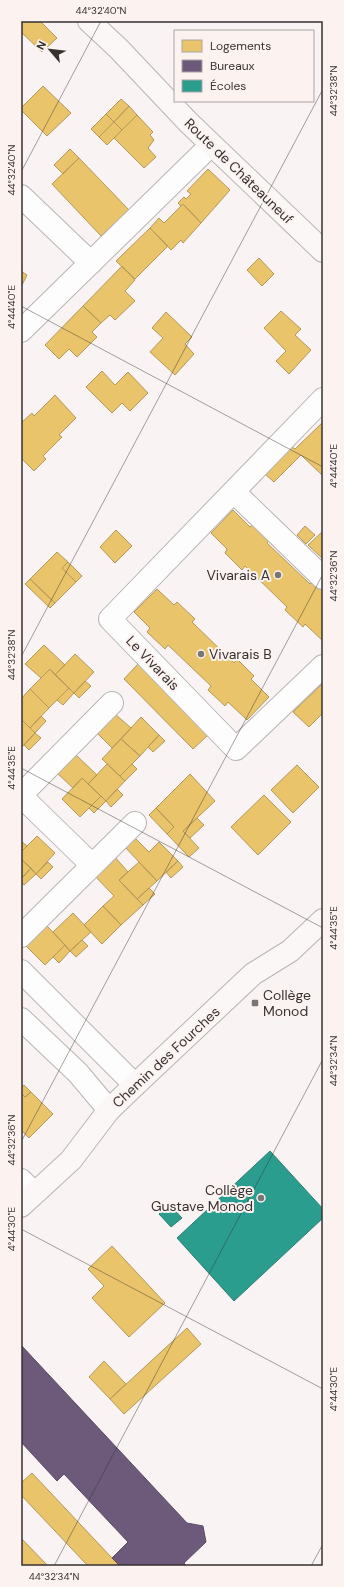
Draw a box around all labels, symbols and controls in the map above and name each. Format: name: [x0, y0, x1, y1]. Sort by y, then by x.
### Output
text: 44°32'40"N: [75, 4, 127, 17]
north arrow: [30, 30, 70, 70]
legend: [174, 30, 314, 102]
text: N: [33, 38, 49, 52]
text: Logements: [210, 38, 271, 54]
text: Bureaux: [210, 58, 255, 74]
text: 44°32'38"N: [327, 66, 340, 116]
text: Écoles: [210, 78, 246, 94]
street label: Route de Châteauneuf: [181, 114, 298, 228]
text: 44°32'40"N: [5, 144, 18, 196]
text: 4°44'40"E: [5, 285, 18, 329]
text: 4°44'40"E: [327, 444, 340, 488]
text: 44°32'36"N: [327, 550, 340, 601]
place label: Vivarais A: [206, 566, 270, 584]
marker: Vivarais A: [273, 570, 283, 580]
text: 44°32'38"N: [5, 630, 18, 680]
street label: Le Vivarais: [122, 632, 184, 694]
place label: Vivarais B: [209, 645, 272, 663]
marker: Vivarais B: [196, 649, 206, 659]
text: 4°44'35"E: [5, 746, 18, 790]
text: 4°44'35"E: [327, 906, 340, 950]
place label: Collège Monod: [263, 986, 311, 1020]
marker: Collège Monod: [250, 998, 260, 1008]
street label: Chemin des Fourches: [108, 1002, 224, 1112]
text: 44°32'34"N: [327, 1036, 340, 1086]
text: 44°32'36"N: [5, 1114, 18, 1165]
place label: Collège Gustave Monod: [151, 1181, 253, 1215]
marker: Collège Gustave Monod: [256, 1193, 266, 1203]
text: 4°44'30"E: [5, 1206, 18, 1251]
text: 4°44'30"E: [327, 1366, 340, 1411]
text: 44°32'34"N: [29, 1570, 79, 1583]

